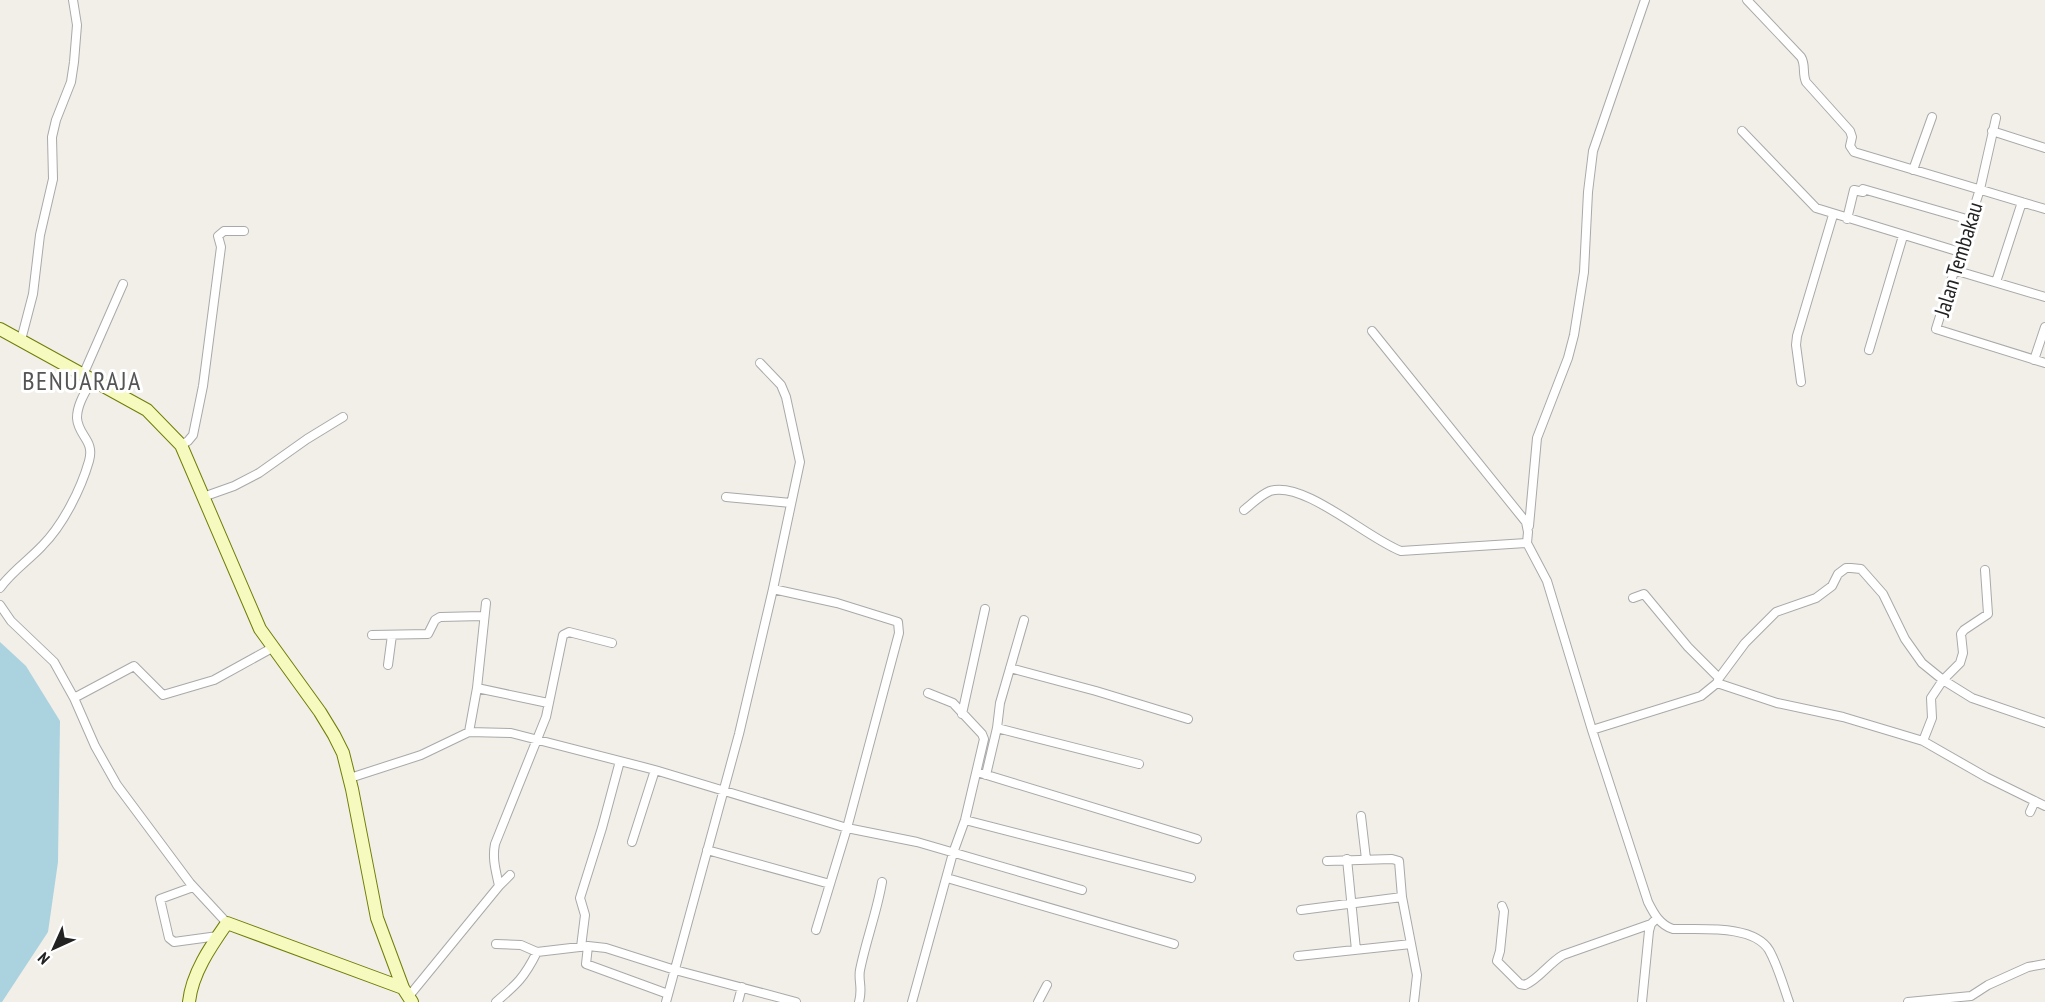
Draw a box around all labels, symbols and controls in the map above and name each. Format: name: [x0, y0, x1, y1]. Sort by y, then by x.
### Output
street label: Jalan Tembakau: [1927, 198, 1989, 320]
district label: BENUARAJA: [22, 364, 142, 397]
north arrow: [24, 918, 84, 978]
text: N: [33, 948, 54, 969]

